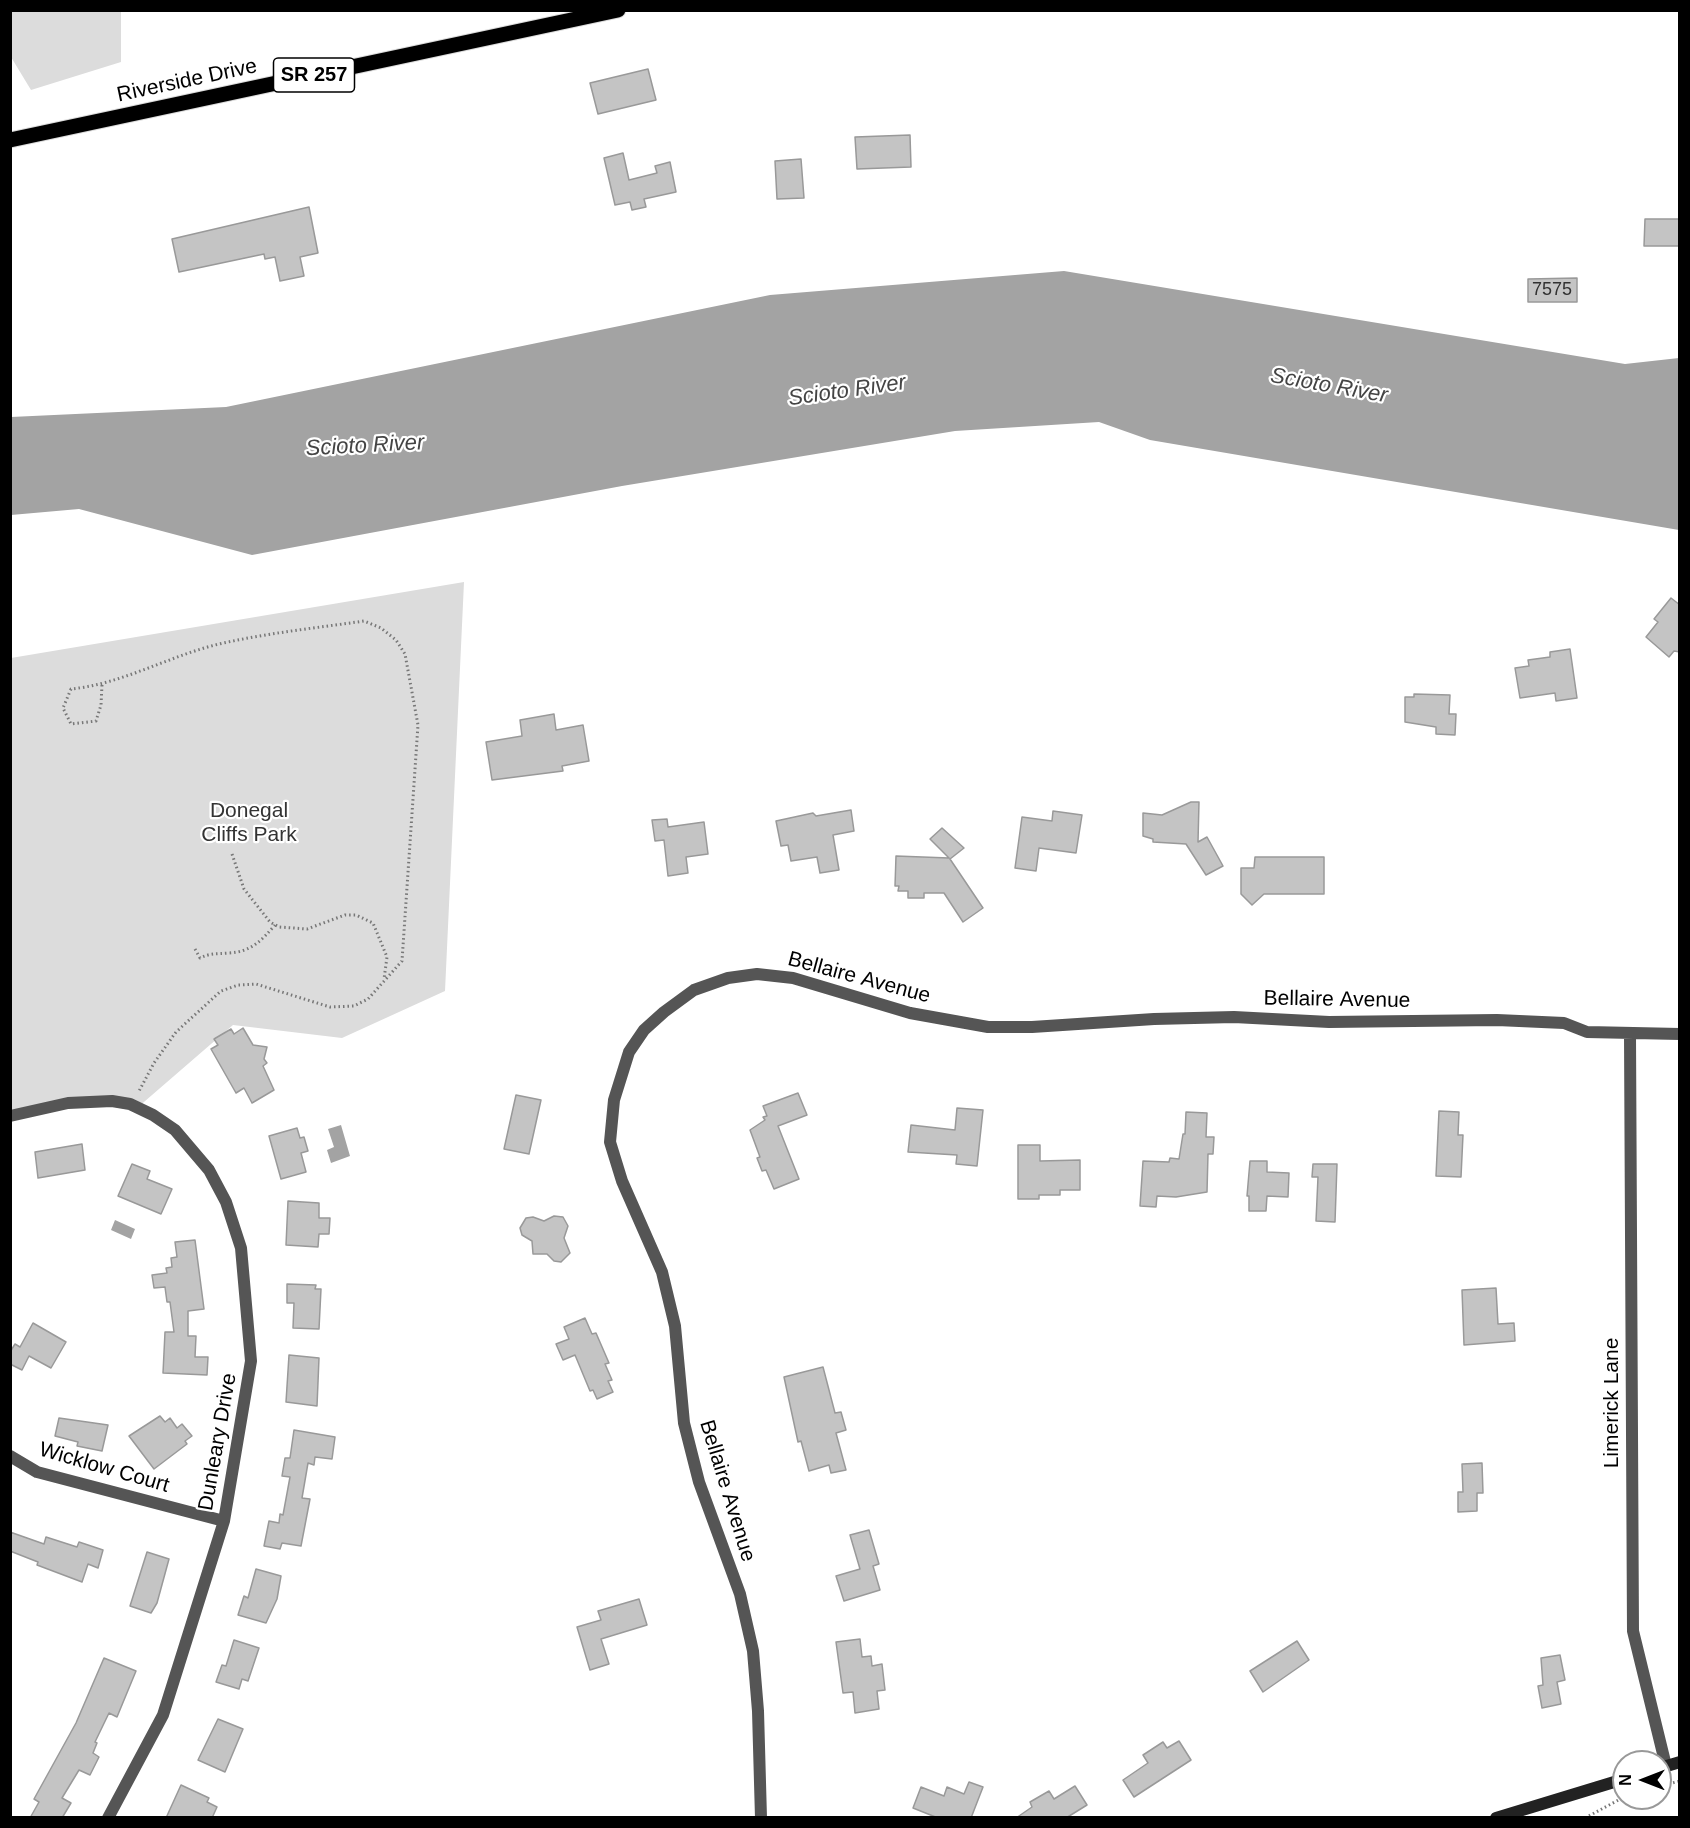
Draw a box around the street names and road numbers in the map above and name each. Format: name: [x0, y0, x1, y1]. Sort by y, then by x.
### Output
street label: Riverside Drive: [115, 54, 259, 108]
road number: SR 257: [274, 58, 354, 92]
street label: Bellaire Avenue: [785, 947, 933, 1009]
street label: Bellaire Avenue: [1263, 986, 1411, 1014]
street label: Limerick Lane: [1599, 1338, 1625, 1468]
street label: Dunleary Drive: [194, 1371, 242, 1513]
street label: Bellaire Avenue: [694, 1417, 760, 1565]
street label: Wicklow Court: [36, 1437, 172, 1499]

